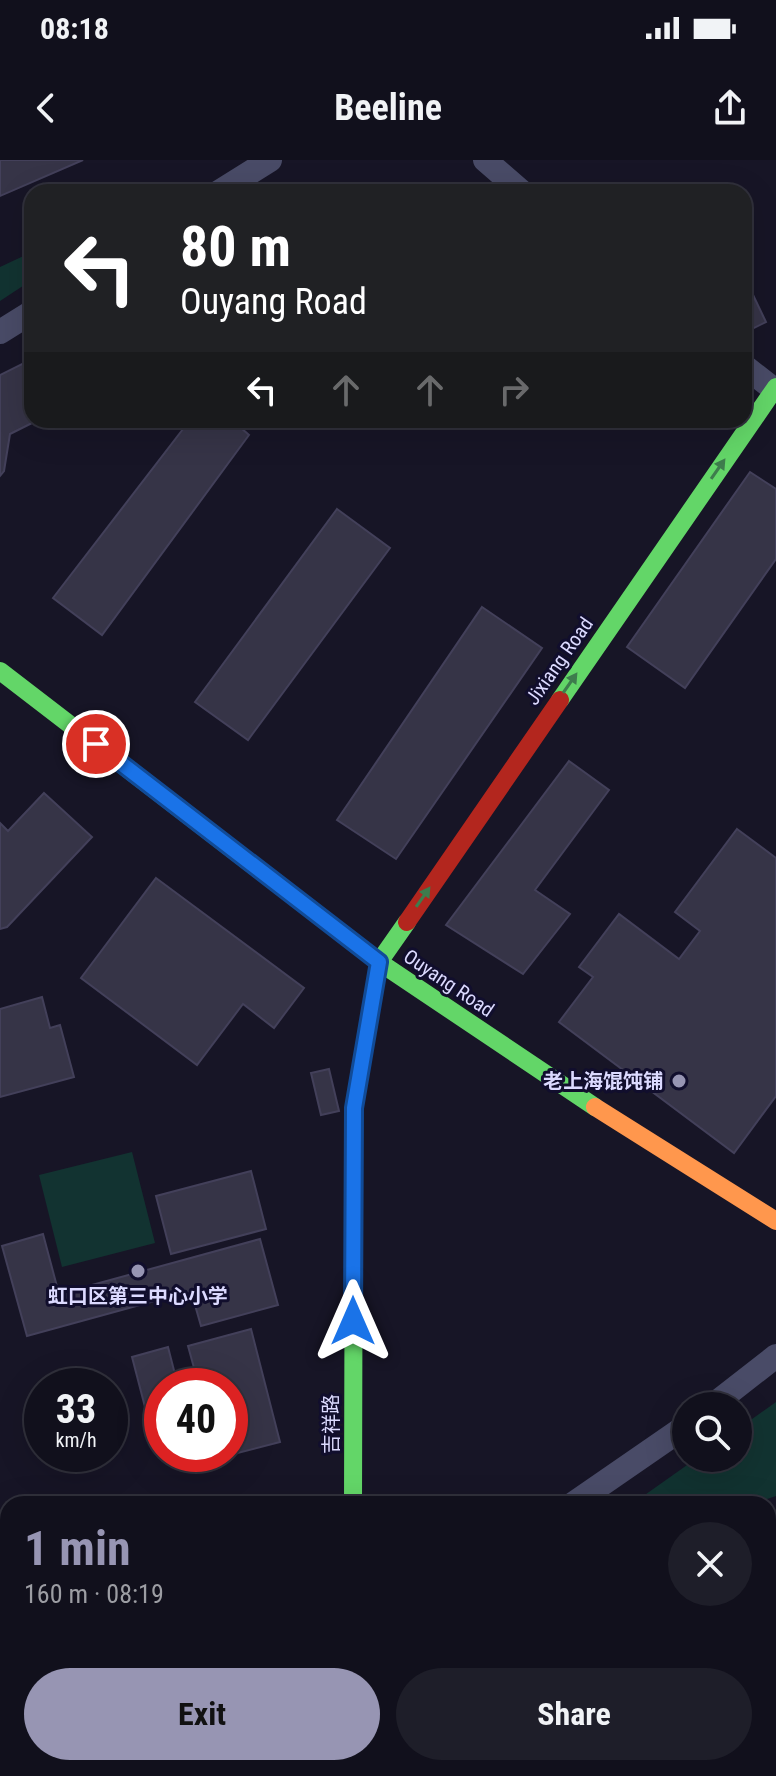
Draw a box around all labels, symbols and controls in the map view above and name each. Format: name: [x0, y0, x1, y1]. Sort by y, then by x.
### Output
text: 08:18: [40, 11, 109, 46]
icon: back: [24, 86, 68, 130]
icon: share: [708, 86, 752, 130]
text: Beeline: [334, 87, 442, 129]
text: 80 m: [180, 214, 291, 280]
icon: left: [48, 216, 152, 320]
text: Ouyang Road: [180, 281, 367, 323]
icon: left: [240, 368, 284, 412]
icon: ahead: [324, 368, 368, 412]
icon: ahead: [408, 368, 452, 412]
icon: right: [492, 368, 536, 412]
one-way arrow: [710, 459, 725, 480]
street label: Jixiang Road: [520, 613, 598, 709]
one-way arrow: [562, 673, 577, 694]
pin: [62, 710, 130, 778]
icon: arrive: [74, 722, 118, 766]
one-way arrow: [415, 887, 430, 908]
street label: Ouyang Road: [399, 944, 499, 1022]
place label: 老上海馄饨铺: [543, 1069, 663, 1093]
marker: 老上海馄饨铺: [670, 1072, 688, 1090]
marker: 虹口区第三中心小学: [129, 1262, 147, 1280]
position arrow: [311, 1279, 395, 1363]
place label: 虹口区第三中心小学: [48, 1284, 228, 1308]
speed limit sign: 40: [144, 1368, 248, 1472]
text: 33: [56, 1386, 96, 1433]
map controls: [672, 1392, 752, 1472]
button: search: [672, 1392, 752, 1472]
street label: 吉祥路: [319, 1394, 343, 1454]
text: km/h: [55, 1428, 97, 1452]
text: 1 min: [24, 1520, 131, 1577]
button: close: [668, 1522, 752, 1606]
text: 160 m · 08:19: [24, 1579, 164, 1609]
button: Exit: [24, 1668, 380, 1760]
button: Share: [396, 1668, 752, 1760]

